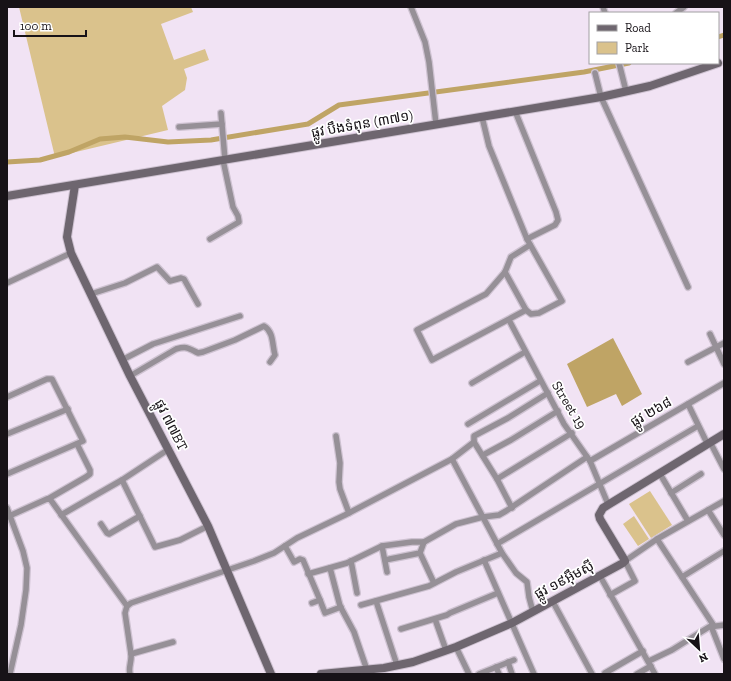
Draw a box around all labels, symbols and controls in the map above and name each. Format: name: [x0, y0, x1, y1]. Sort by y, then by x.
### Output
scale bar: [14, 12, 86, 38]
legend: [589, 12, 719, 64]
text: 100 m: [20, 19, 52, 33]
text: Road: [625, 21, 651, 35]
text: Park: [625, 41, 650, 55]
street label: ផ្លូវ បឹងទំពុន (៣៧១): [310, 107, 415, 144]
street label: Street 19: [548, 378, 590, 432]
street label: ផ្លូវ ២៦៨: [627, 393, 676, 433]
street label: ផ្លូវ ៧៧BT: [148, 396, 191, 455]
street label: ផ្លូវ ១៩អ៊ឹមស៊ី: [531, 557, 598, 606]
north arrow: [679, 629, 719, 669]
text: N: [696, 650, 710, 665]

